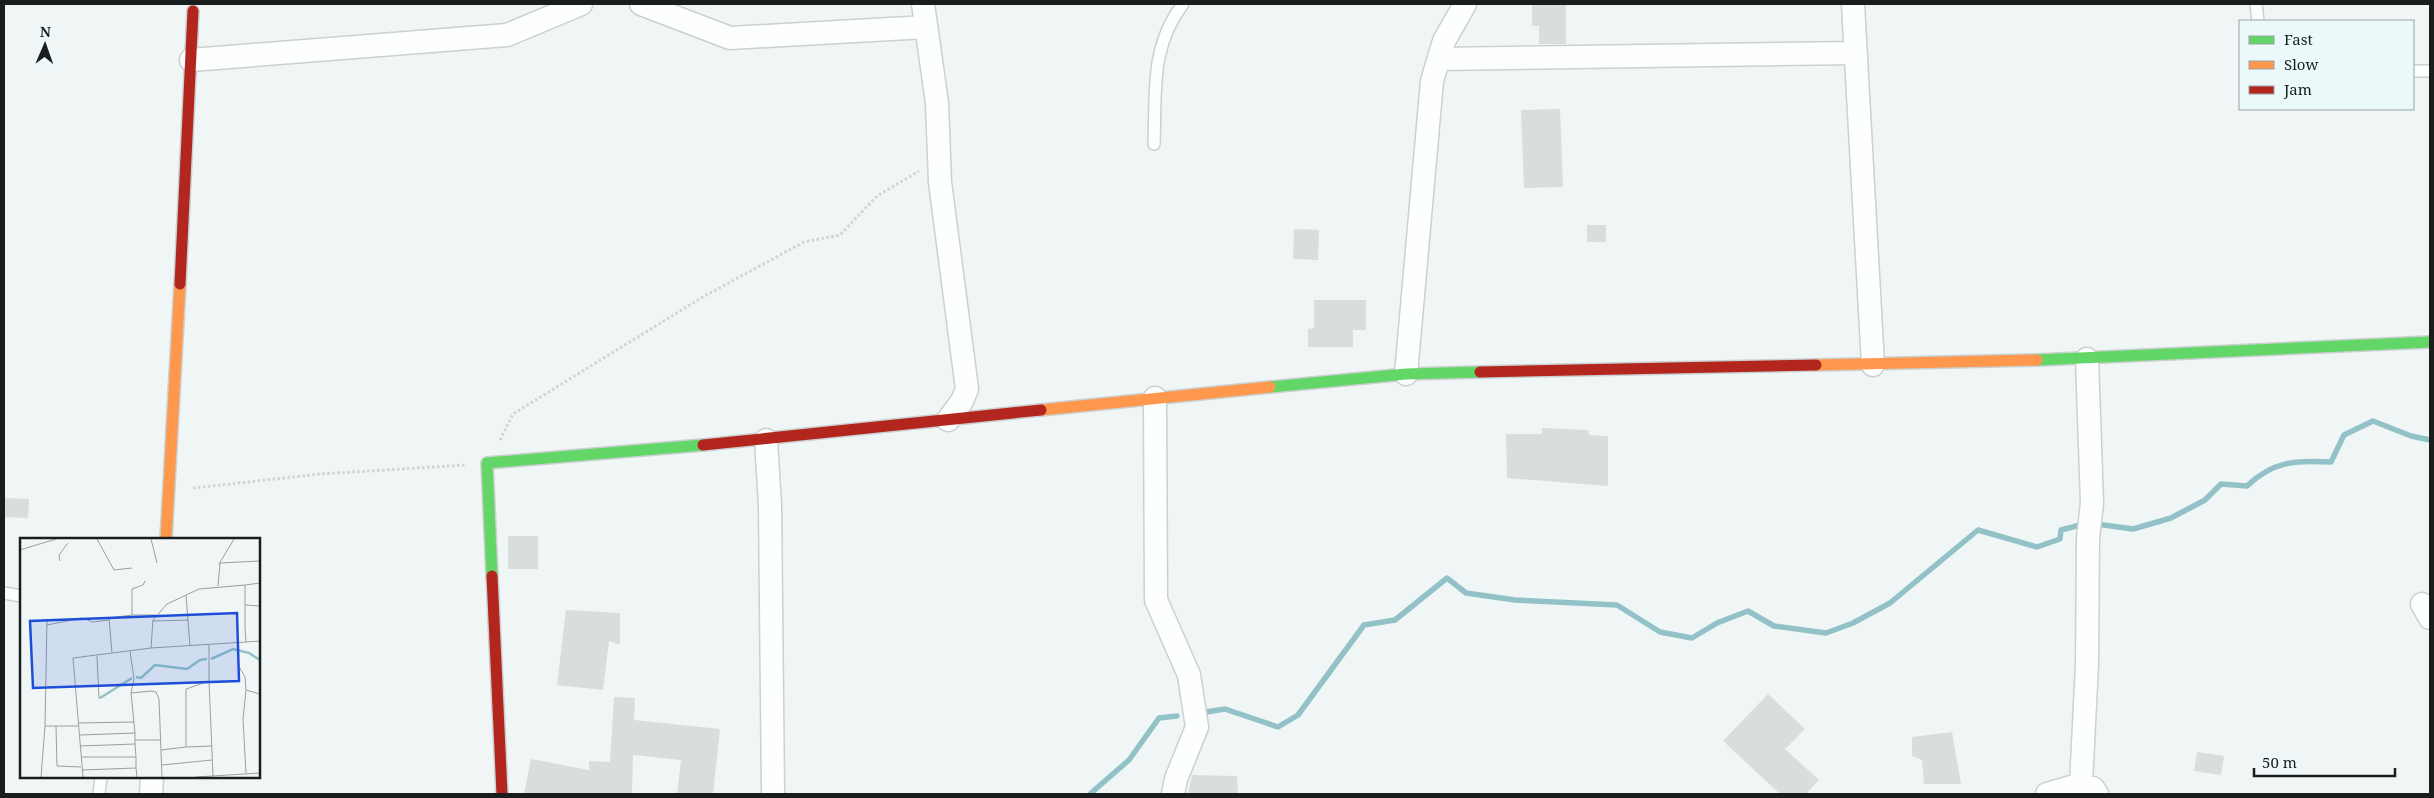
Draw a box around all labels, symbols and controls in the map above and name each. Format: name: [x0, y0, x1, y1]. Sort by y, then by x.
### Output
north arrow: [20, 20, 70, 70]
legend: [2239, 20, 2414, 110]
text: N: [40, 22, 51, 41]
text: Fast: [2284, 29, 2313, 49]
text: Slow: [2284, 54, 2318, 74]
text: Jam: [2283, 79, 2312, 99]
inset map: [20, 538, 260, 778]
scale bar: [2254, 746, 2395, 778]
text: 50 m: [2262, 752, 2297, 772]

